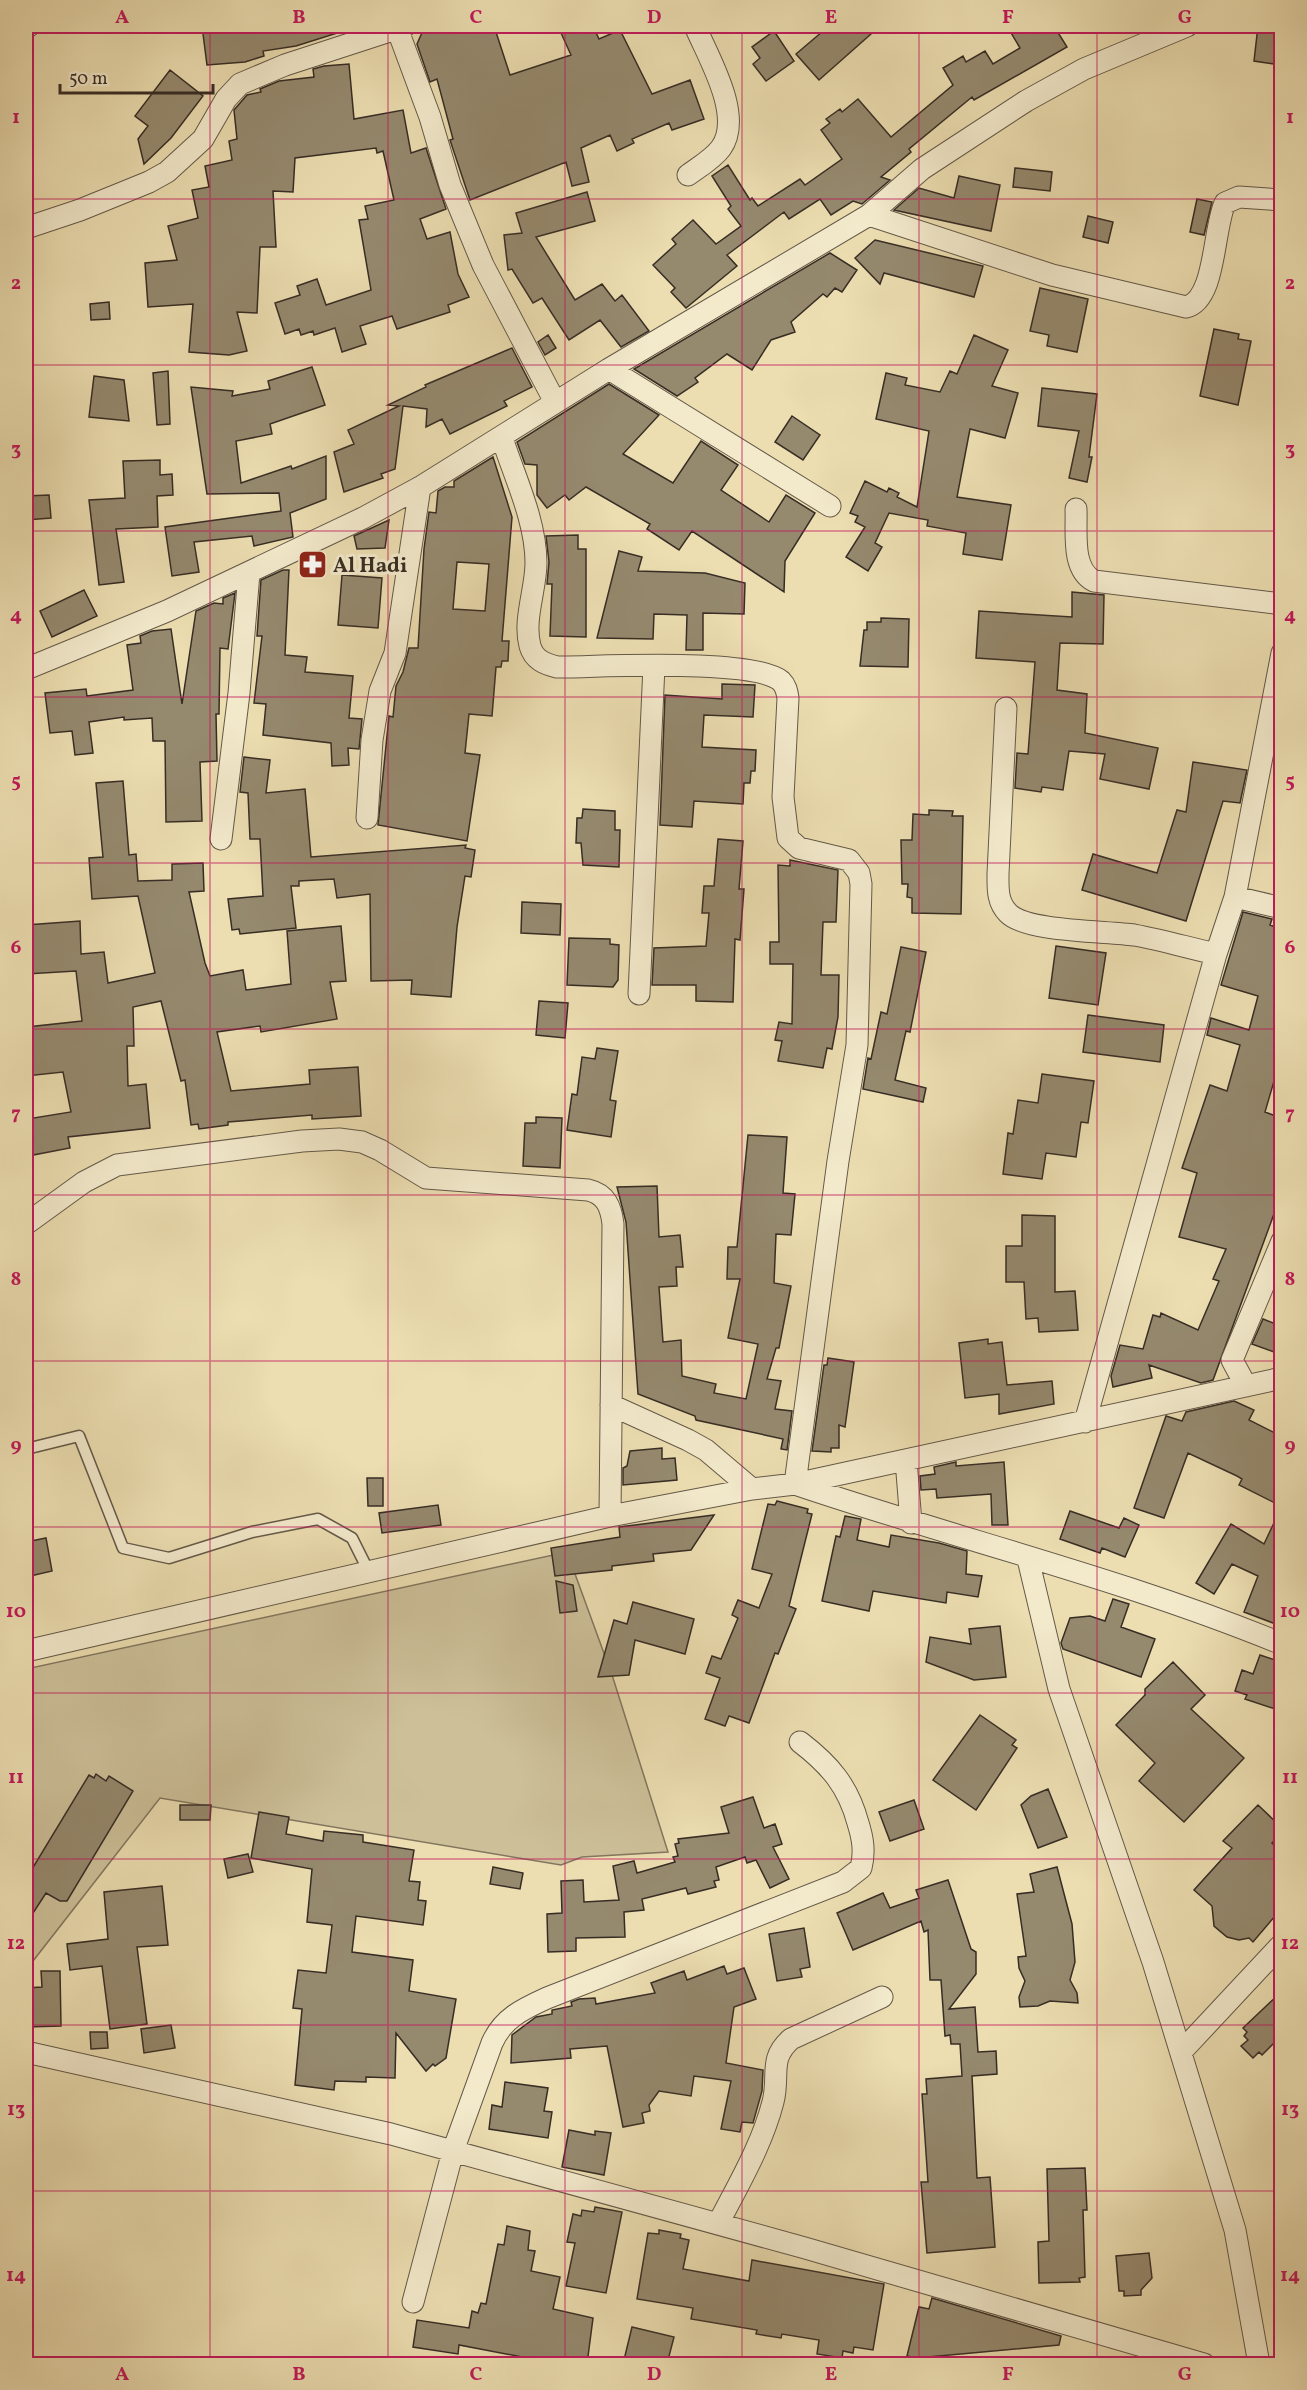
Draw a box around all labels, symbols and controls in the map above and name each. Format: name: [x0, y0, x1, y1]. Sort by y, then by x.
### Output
text: A: [115, 4, 129, 32]
text: B: [292, 4, 306, 32]
text: C: [470, 4, 483, 32]
text: D: [647, 4, 661, 32]
text: E: [825, 4, 837, 32]
text: F: [1002, 4, 1014, 32]
text: G: [1178, 4, 1192, 32]
scale bar: [60, 57, 213, 95]
text: 50 m: [69, 67, 108, 92]
text: 1: [12, 104, 20, 132]
text: 1: [1286, 104, 1294, 132]
text: 2: [11, 270, 21, 298]
text: 2: [1285, 270, 1295, 298]
text: 3: [11, 436, 21, 464]
text: 3: [1285, 436, 1295, 464]
pharmacy icon: Al Hadi: [296, 549, 328, 581]
place label: Al Hadi: [333, 552, 407, 581]
text: 4: [10, 602, 22, 630]
text: 4: [1284, 602, 1296, 630]
text: 5: [11, 768, 21, 796]
text: 5: [1285, 768, 1295, 796]
text: 6: [11, 934, 22, 962]
text: 6: [1285, 934, 1296, 962]
text: 7: [11, 1100, 21, 1128]
text: 7: [1285, 1100, 1295, 1128]
text: 8: [11, 1266, 21, 1294]
text: 8: [1285, 1266, 1295, 1294]
text: 9: [10, 1432, 22, 1460]
text: 9: [1284, 1432, 1296, 1460]
text: 10: [6, 1598, 26, 1626]
text: 10: [1280, 1598, 1300, 1626]
text: 11: [8, 1764, 24, 1792]
text: 11: [1282, 1764, 1298, 1792]
text: 12: [7, 1930, 25, 1958]
text: 12: [1281, 1930, 1299, 1958]
text: 13: [7, 2096, 25, 2124]
text: 13: [1281, 2096, 1299, 2124]
text: 14: [6, 2262, 26, 2290]
text: 14: [1280, 2262, 1300, 2290]
text: A: [115, 2361, 129, 2389]
text: B: [292, 2361, 306, 2389]
text: C: [470, 2361, 483, 2389]
text: D: [647, 2361, 661, 2389]
text: E: [825, 2361, 837, 2389]
text: F: [1002, 2361, 1014, 2389]
text: G: [1178, 2361, 1192, 2389]

